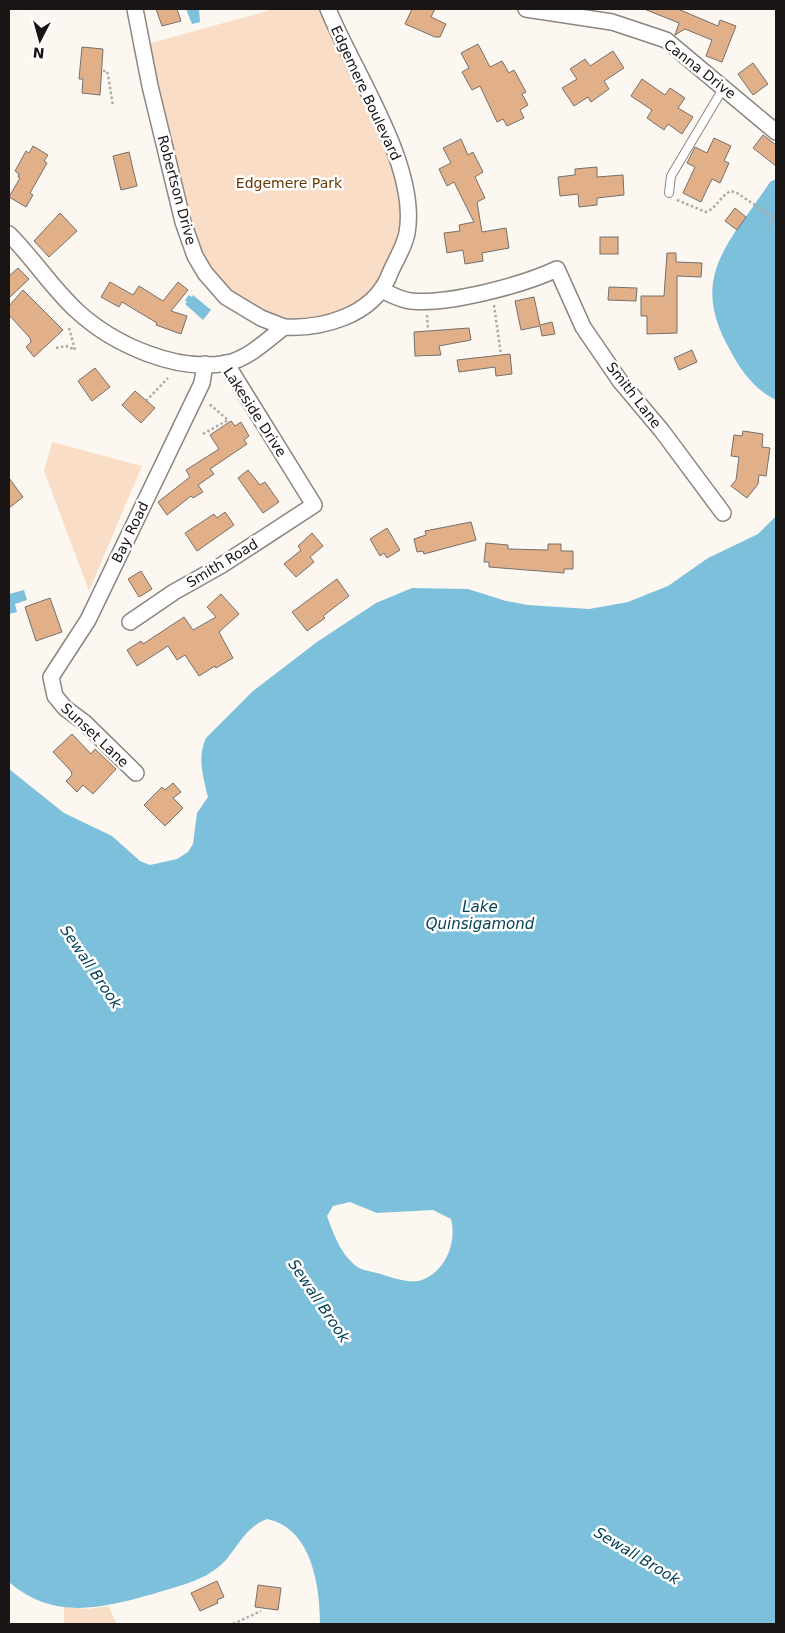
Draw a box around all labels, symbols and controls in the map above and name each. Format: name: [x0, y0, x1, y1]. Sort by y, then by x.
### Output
north arrow: [15, 15, 65, 65]
street label: Edgemere Boulevard: [328, 23, 404, 163]
street label: Canna Drive: [661, 36, 739, 102]
text: N: [32, 44, 45, 61]
street label: Robertson Drive: [155, 133, 199, 247]
park label: Edgemere Park: [236, 175, 343, 191]
street label: Smith Lane: [603, 359, 665, 431]
street label: Lakeside Drive: [220, 364, 290, 460]
street label: Bay Road: [108, 499, 152, 565]
street label: Smith Road: [183, 535, 261, 591]
street label: Sunset Lane: [58, 700, 132, 770]
water label: Lake Quinsigamond: [426, 898, 535, 933]
water label: Sewall Brook: [56, 922, 126, 1013]
water label: Sewall Brook: [284, 1256, 354, 1347]
water label: Sewall Brook: [591, 1523, 684, 1589]

